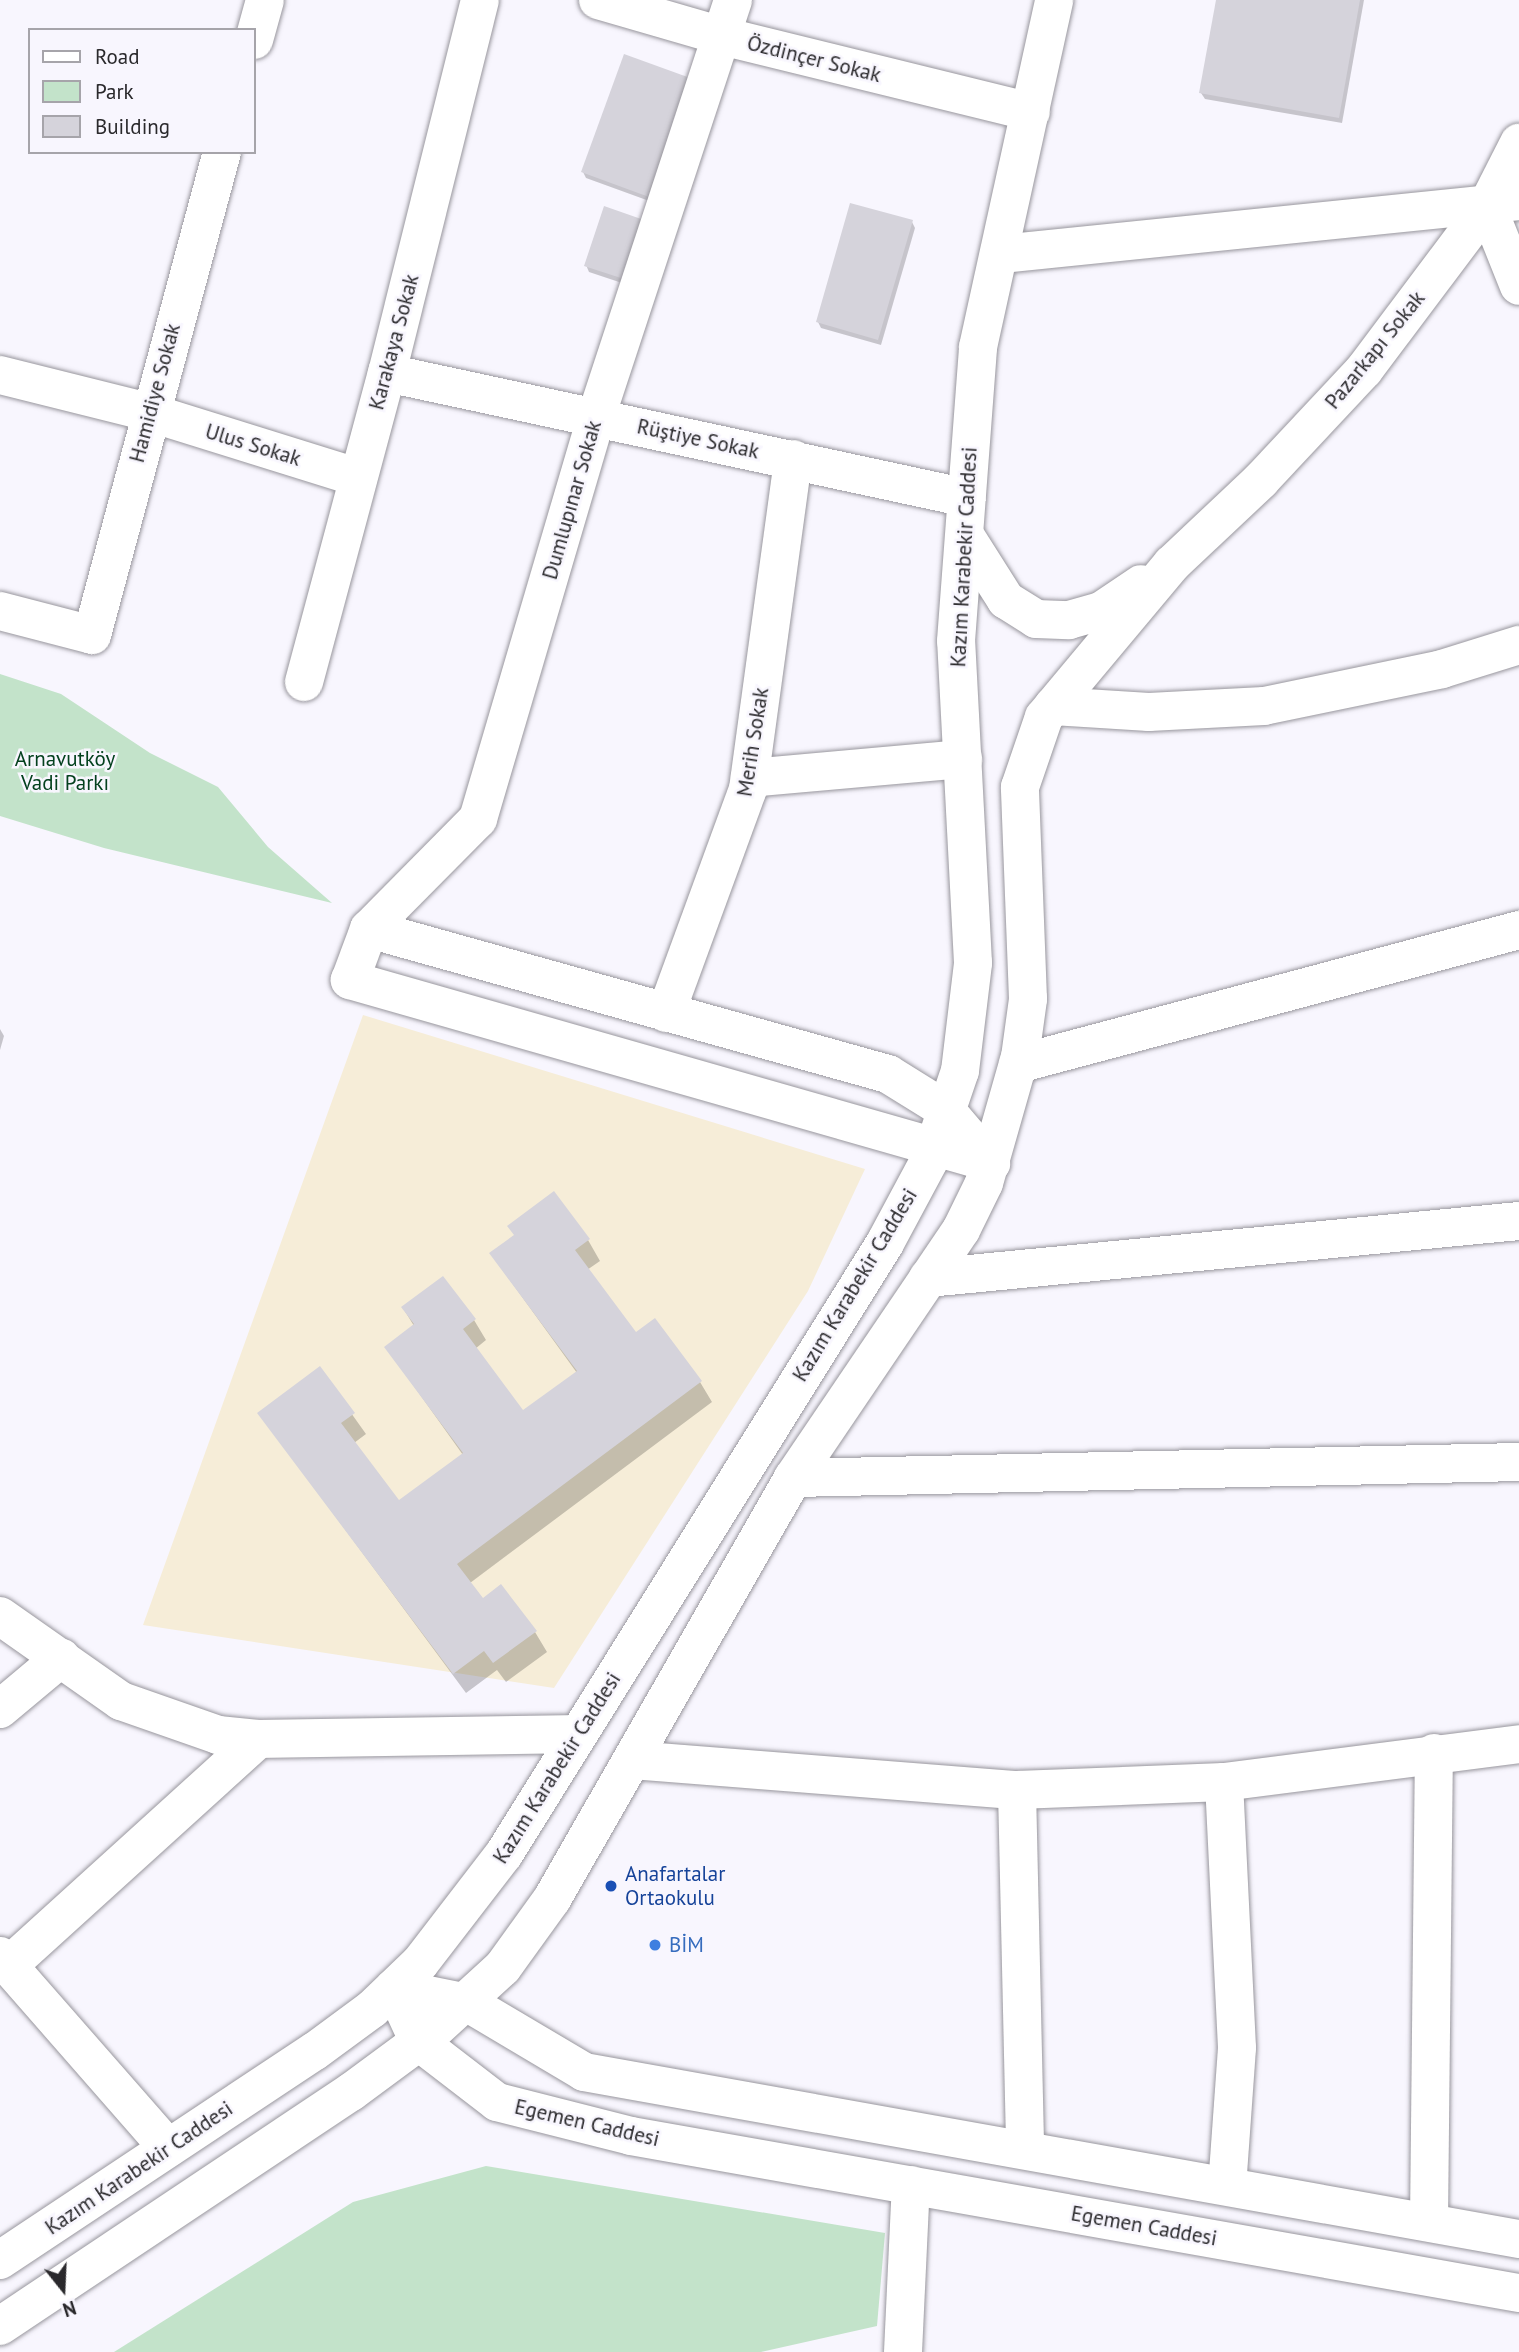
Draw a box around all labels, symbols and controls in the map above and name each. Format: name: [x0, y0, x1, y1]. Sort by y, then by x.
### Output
legend: [28, 28, 256, 154]
street label: Özdinçer Sokak: [744, 30, 884, 88]
text: Road: [95, 43, 139, 70]
text: Park: [95, 78, 134, 105]
text: Building: [95, 113, 170, 140]
street label: Karakaya Sokak: [364, 271, 424, 413]
street label: Pazarkapı Sokak: [1320, 286, 1430, 414]
street label: Hamidiye Sokak: [124, 321, 186, 465]
street label: Rüştiye Sokak: [635, 414, 761, 464]
street label: Dumlupınar Sokak: [537, 418, 607, 582]
street label: Ulus Sokak: [202, 419, 304, 471]
street label: Kazım Karabekir Caddesi: [946, 446, 982, 668]
street label: Merih Sokak: [732, 686, 774, 798]
park label: Arnavutköy Vadi Parkı: [15, 746, 115, 796]
street label: Kazım Karabekir Caddesi: [787, 1184, 923, 1386]
street label: Kazım Karabekir Caddesi: [488, 1668, 626, 1868]
place label: Anafartalar Ortaokulu: [625, 1861, 725, 1911]
marker: Anafartalar Ortaokulu: [603, 1878, 619, 1894]
place label: BİM: [669, 1932, 704, 1958]
marker: BİM: [647, 1937, 663, 1953]
street label: Egemen Caddesi: [512, 2094, 662, 2152]
street label: Kazım Karabekir Caddesi: [40, 2096, 238, 2240]
street label: Egemen Caddesi: [1069, 2201, 1219, 2251]
north arrow: [28, 2254, 98, 2324]
text: N: [60, 2296, 79, 2322]

